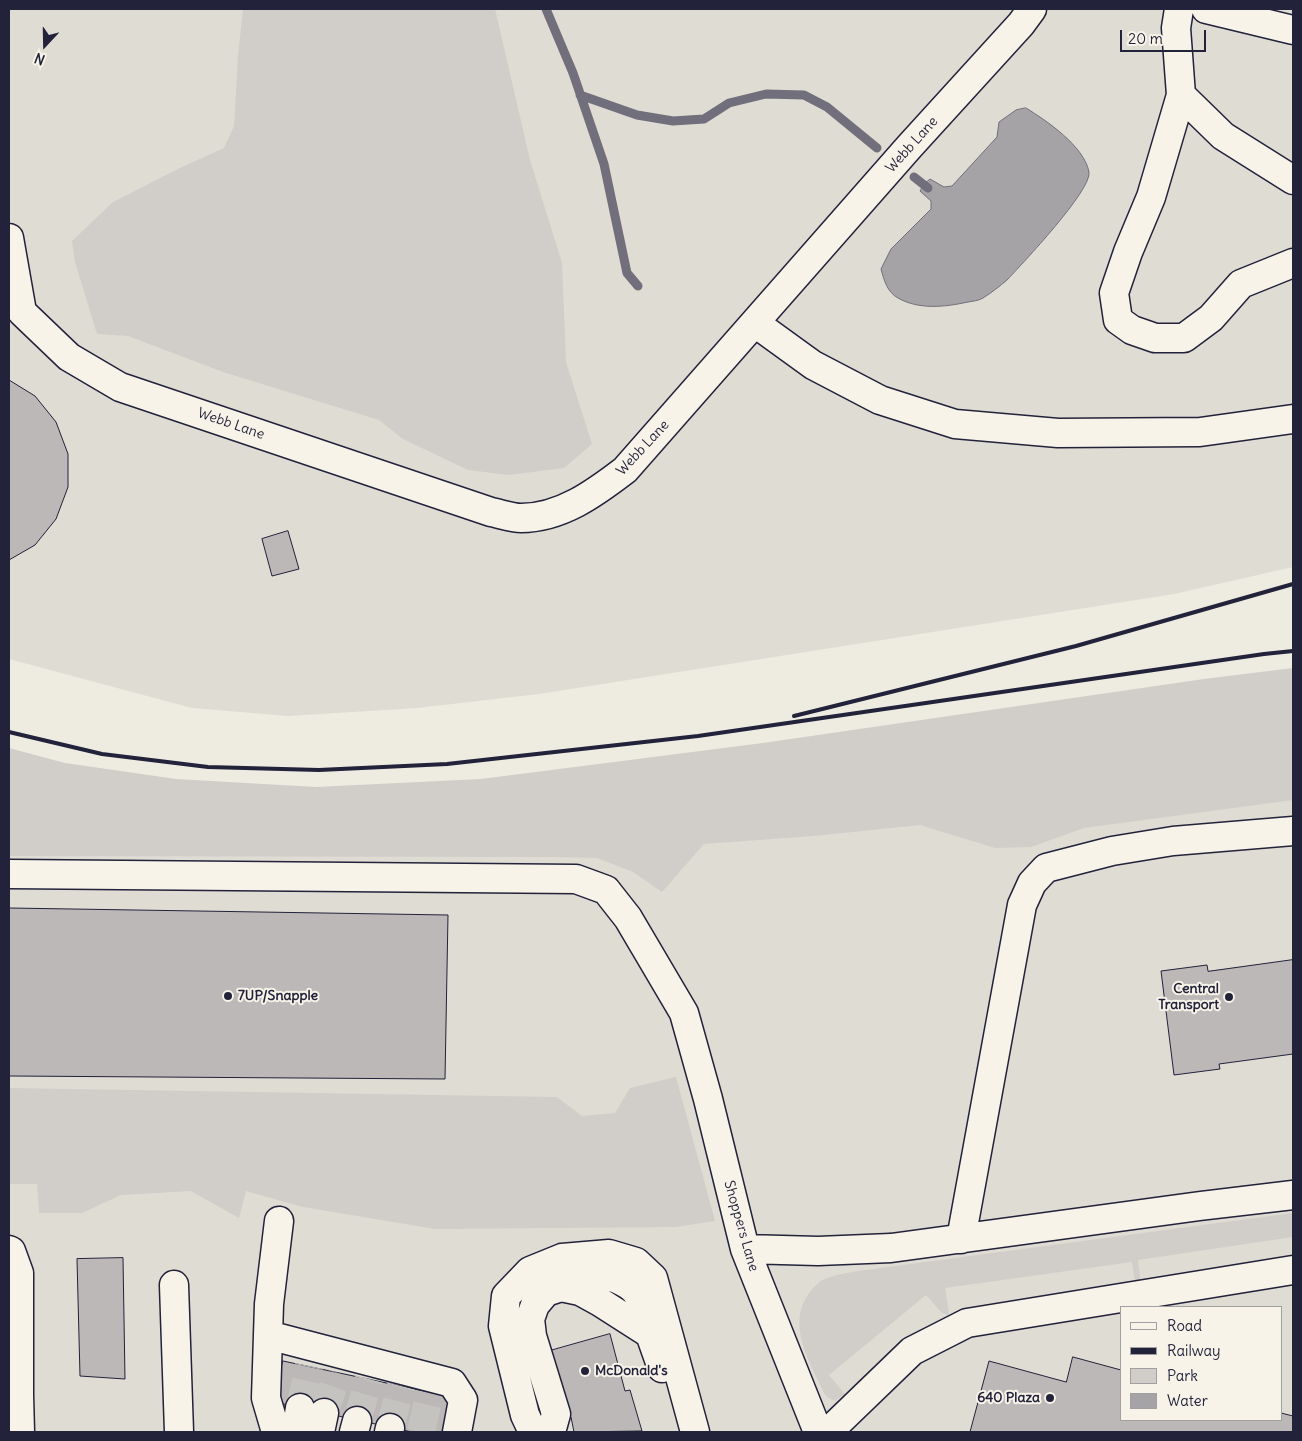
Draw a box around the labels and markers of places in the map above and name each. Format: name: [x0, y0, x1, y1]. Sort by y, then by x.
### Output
place label: Central Transport: [1158, 981, 1219, 1014]
place label: 7UP/Snapple: [238, 988, 318, 1004]
marker: 7UP/Snapple: [222, 990, 234, 1002]
marker: Central Transport: [1223, 991, 1235, 1003]
place label: McDonald's: [595, 1363, 668, 1379]
marker: McDonald's: [579, 1365, 591, 1377]
place label: 640 Plaza: [977, 1390, 1040, 1406]
marker: 640 Plaza: [1044, 1392, 1056, 1404]

